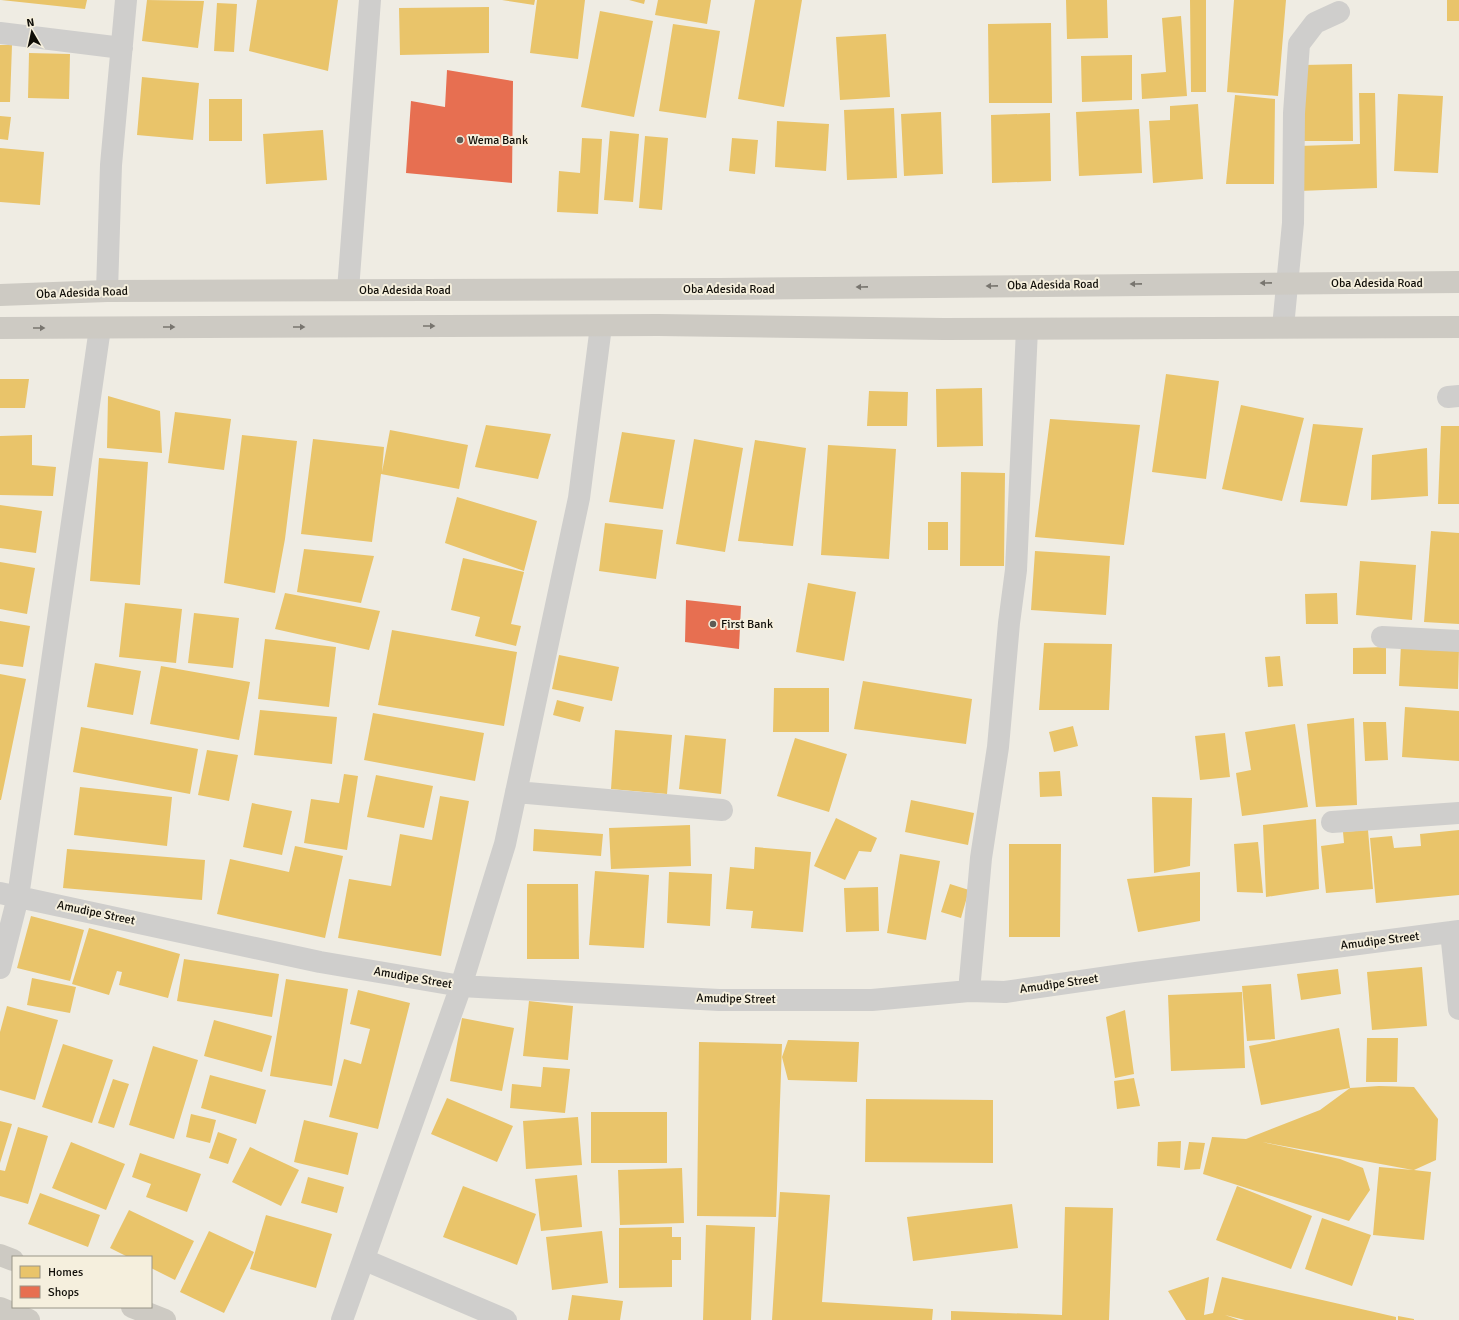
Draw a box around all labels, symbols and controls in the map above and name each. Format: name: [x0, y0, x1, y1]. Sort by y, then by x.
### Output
north arrow: [12, 12, 52, 52]
text: N: [26, 16, 35, 30]
place label: Wema Bank: [468, 133, 528, 148]
marker: Wema Bank: [455, 135, 465, 145]
street label: Oba Adesida Road: [1331, 276, 1423, 291]
street label: Oba Adesida Road: [1007, 277, 1099, 293]
one-way arrow: [1259, 280, 1272, 286]
one-way arrow: [1130, 281, 1142, 288]
street label: Oba Adesida Road: [683, 282, 775, 297]
street label: Oba Adesida Road: [359, 283, 451, 298]
one-way arrow: [985, 283, 998, 289]
street label: Oba Adesida Road: [36, 284, 128, 302]
one-way arrow: [855, 284, 868, 290]
one-way arrow: [423, 323, 436, 329]
one-way arrow: [163, 324, 176, 330]
one-way arrow: [293, 324, 306, 330]
one-way arrow: [33, 325, 46, 331]
place label: First Bank: [721, 617, 773, 632]
marker: First Bank: [708, 619, 718, 629]
street label: Amudipe Street: [56, 897, 136, 929]
street label: Amudipe Street: [1340, 929, 1420, 953]
street label: Amudipe Street: [373, 964, 453, 992]
street label: Amudipe Street: [1019, 971, 1099, 997]
street label: Amudipe Street: [696, 991, 776, 1007]
legend: [12, 1256, 152, 1308]
text: Homes: [48, 1265, 83, 1280]
text: Shops: [48, 1285, 79, 1300]

